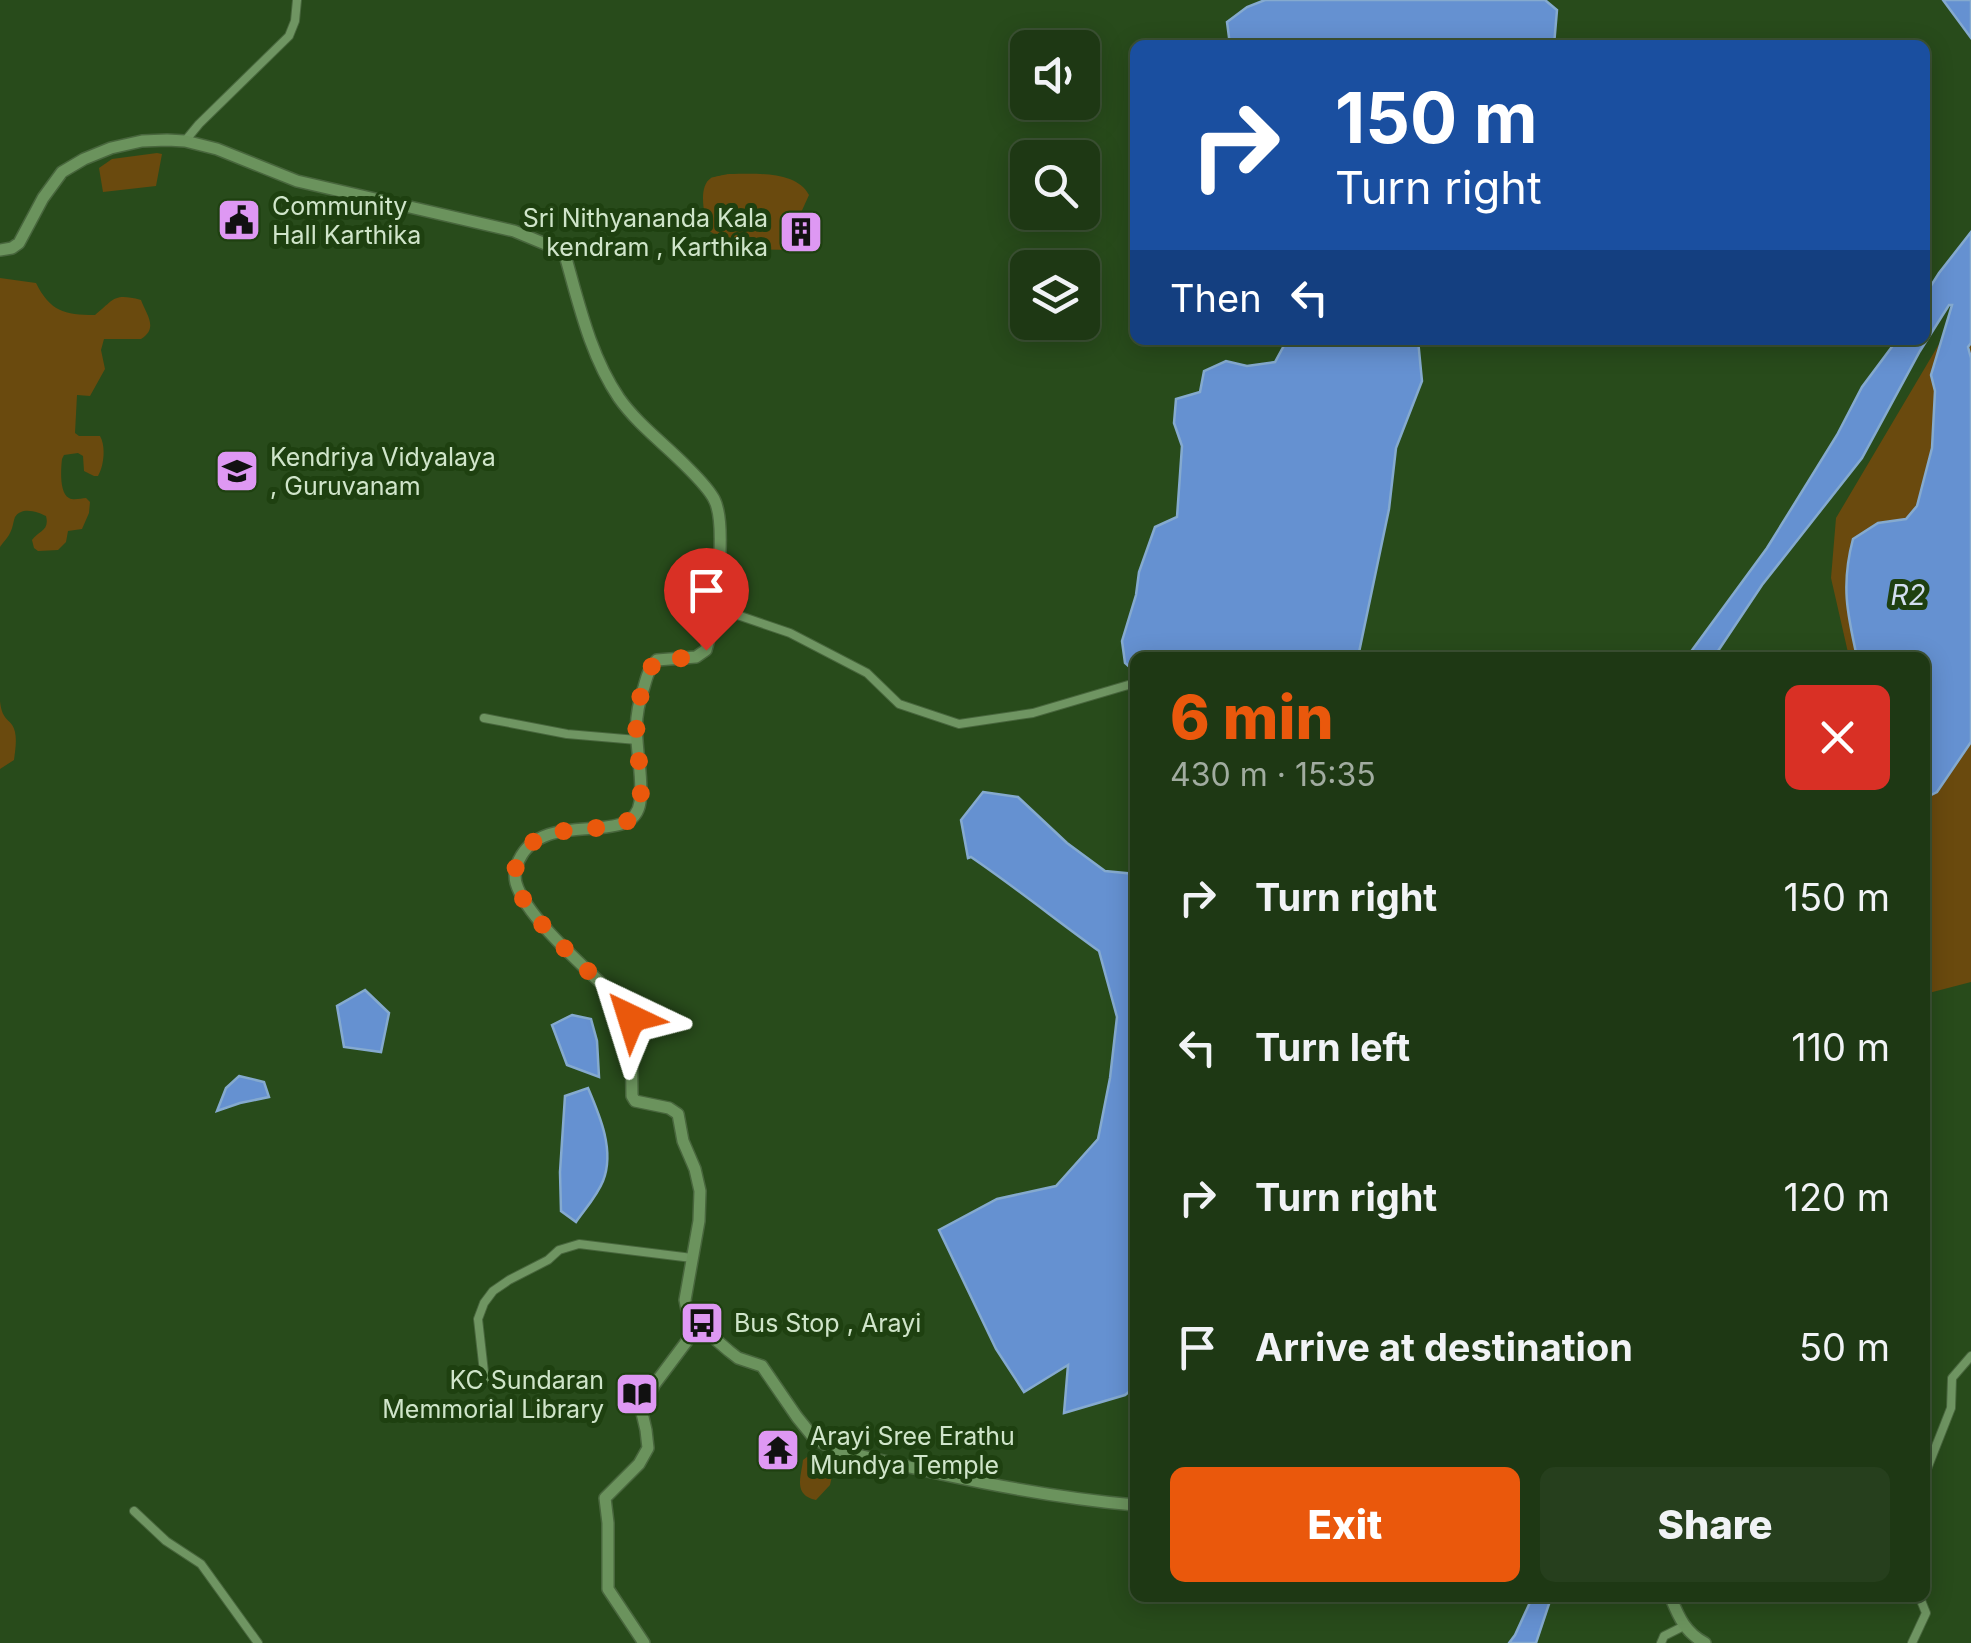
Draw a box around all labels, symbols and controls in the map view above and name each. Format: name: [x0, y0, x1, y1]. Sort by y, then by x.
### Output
map controls: [1010, 30, 1100, 340]
button: sound: [1010, 30, 1100, 120]
text: 150 m: [1335, 75, 1538, 160]
icon: right: [1170, 80, 1300, 210]
button: search: [1010, 140, 1100, 230]
text: Turn right: [1335, 160, 1542, 215]
place label: Community Hall Karthika: [272, 191, 421, 250]
public building icon: Community Hall Karthika: [216, 197, 262, 243]
place label: Sri Nithyananda Kala kendram , Karthika: [523, 203, 768, 262]
building icon: Sri Nithyananda Kala kendram , Karthika: [778, 209, 824, 255]
button: layers: [1010, 250, 1100, 340]
icon: left: [1282, 270, 1337, 325]
text: Then: [1170, 275, 1262, 321]
place label: Kendriya Vidyalaya , Guruvanam: [270, 442, 496, 501]
school or university icon: Kendriya Vidyalaya , Guruvanam: [214, 448, 260, 494]
pin: [664, 548, 749, 651]
icon: arrive: [679, 563, 734, 618]
water label: R2: [1890, 578, 1926, 612]
text: 6 min: [1170, 681, 1334, 753]
button: close: [1785, 685, 1890, 790]
text: 430 m · 15:35: [1170, 755, 1376, 794]
icon: right: [1170, 870, 1225, 925]
text: Turn right: [1255, 874, 1437, 920]
text: 150 m: [1783, 874, 1890, 920]
position arrow: [579, 966, 683, 1070]
icon: left: [1170, 1020, 1225, 1075]
text: Turn left: [1255, 1024, 1410, 1070]
text: 110 m: [1791, 1024, 1890, 1070]
icon: right: [1170, 1170, 1225, 1225]
text: Turn right: [1255, 1174, 1437, 1220]
text: 120 m: [1783, 1174, 1890, 1220]
bus stop icon: Bus Stop , Arayi: [679, 1300, 725, 1346]
place label: Bus Stop , Arayi: [734, 1308, 921, 1338]
icon: arrive: [1170, 1320, 1225, 1375]
text: Arrive at destination: [1255, 1324, 1633, 1370]
text: 50 m: [1799, 1324, 1890, 1370]
place label: KC Sundaran Memmorial Library: [382, 1365, 604, 1424]
library icon: KC Sundaran Memmorial Library: [614, 1371, 660, 1417]
place label: Arayi Sree Erathu Mundya Temple: [810, 1421, 1015, 1480]
temple icon: Arayi Sree Erathu Mundya Temple: [755, 1427, 801, 1473]
button: Exit: [1170, 1467, 1520, 1582]
button: Share: [1540, 1467, 1890, 1582]

